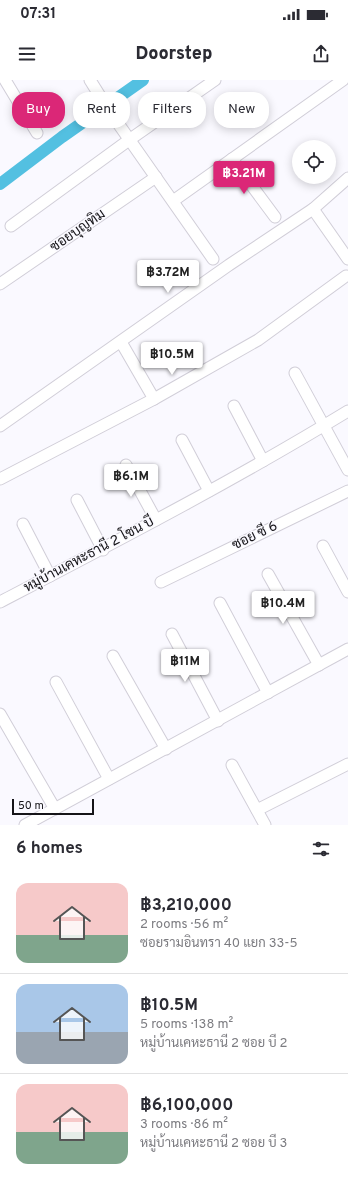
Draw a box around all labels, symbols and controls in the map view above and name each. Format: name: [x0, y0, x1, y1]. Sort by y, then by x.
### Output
text: 07:31: [20, 5, 56, 24]
icon: menu: [16, 43, 38, 65]
text: Doorstep: [136, 43, 212, 66]
icon: share: [310, 43, 332, 65]
chip: Buy: [12, 92, 65, 128]
chip: Rent: [73, 92, 130, 128]
chip: Filters: [138, 92, 206, 128]
chip: New: [214, 92, 269, 128]
map controls: [292, 140, 336, 184]
button: locate: [292, 140, 336, 184]
pin: ฿3.21M: [211, 161, 277, 195]
text: ฿3.21M: [222, 166, 266, 182]
street label: ซอยบุญทิม: [47, 205, 109, 256]
pin: ฿3.72M: [135, 260, 201, 294]
text: ฿3.72M: [146, 265, 190, 281]
pin: ฿10.5M: [139, 342, 205, 376]
text: ฿10.5M: [150, 347, 194, 363]
pin: ฿6.1M: [103, 464, 159, 498]
text: ฿6.1M: [113, 469, 149, 485]
street label: หมู่บ้านเคหะธานี 2 โซน บี: [20, 512, 157, 597]
street label: ซอย ซี 6: [229, 516, 280, 554]
pin: ฿10.4M: [250, 591, 316, 625]
text: ฿10.4M: [261, 596, 305, 612]
pin: ฿11M: [161, 649, 209, 683]
text: ฿11M: [170, 654, 200, 670]
scale bar: [12, 797, 94, 816]
text: 50 m: [18, 799, 44, 813]
text: 6 homes: [16, 838, 83, 860]
icon: filters: [310, 838, 332, 860]
text: ฿3,210,000: [140, 895, 232, 917]
icon: home: [48, 899, 96, 947]
text: 2 rooms · 56 m²: [140, 917, 228, 933]
text: ซอยรามอินทรา 40 แยก 33-5: [140, 936, 298, 952]
text: ฿10.5M: [140, 995, 198, 1017]
icon: home: [48, 1000, 96, 1048]
text: 5 rooms · 138 m²: [140, 1017, 233, 1033]
text: หมู่บ้านเคหะธานี 2 ซอย บี 2: [140, 1036, 288, 1052]
text: ฿6,100,000: [140, 1095, 234, 1117]
icon: home: [48, 1100, 96, 1148]
text: 3 rooms · 86 m²: [140, 1117, 228, 1133]
text: หมู่บ้านเคหะธานี 2 ซอย บี 3: [140, 1136, 287, 1152]

